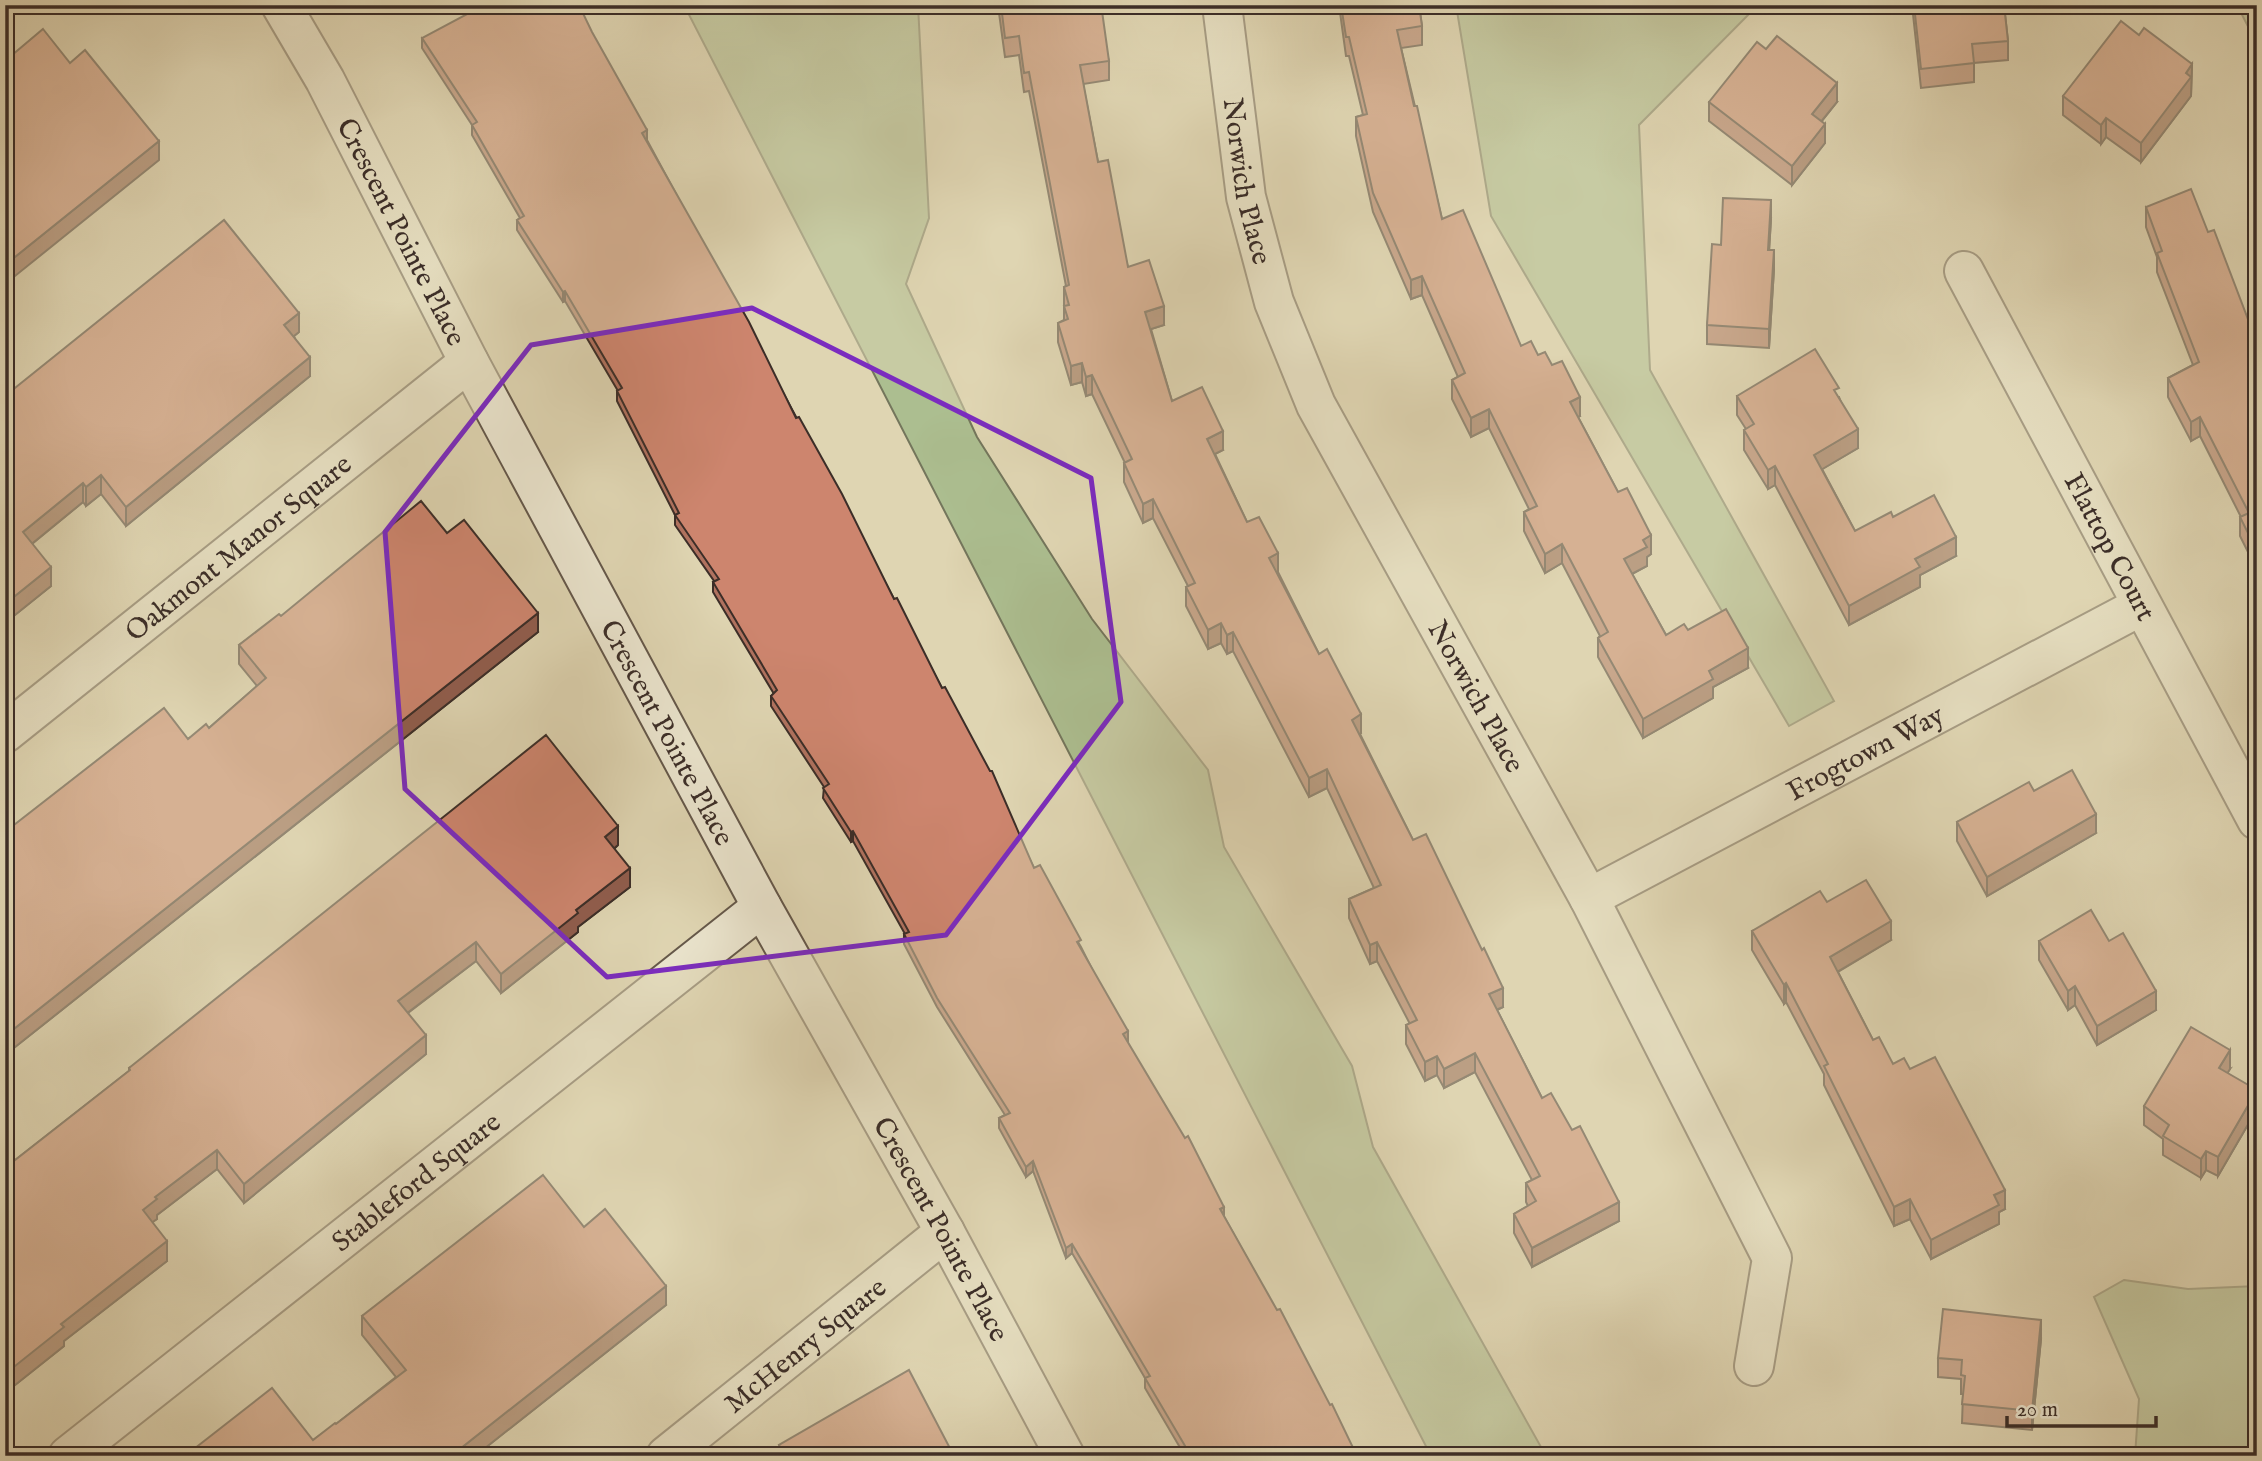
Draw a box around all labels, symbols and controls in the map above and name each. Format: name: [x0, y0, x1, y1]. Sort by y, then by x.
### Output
street label: Norwich Place: [1214, 96, 1278, 269]
street label: Crescent Pointe Place: [327, 113, 473, 352]
street label: Oakmont Manor Square: [119, 448, 360, 650]
street label: Flattop Court: [2055, 467, 2163, 628]
street label: Crescent Pointe Place: [591, 615, 741, 852]
street label: Norwich Place: [1419, 615, 1531, 779]
street label: Frogtown Way: [1782, 698, 1951, 810]
street label: Stableford Square: [325, 1105, 509, 1261]
street label: Crescent Pointe Place: [864, 1112, 1015, 1348]
street label: McHenry Square: [718, 1271, 895, 1422]
scale bar: [2007, 1384, 2155, 1428]
text: 20 m: [2017, 1397, 2058, 1424]

